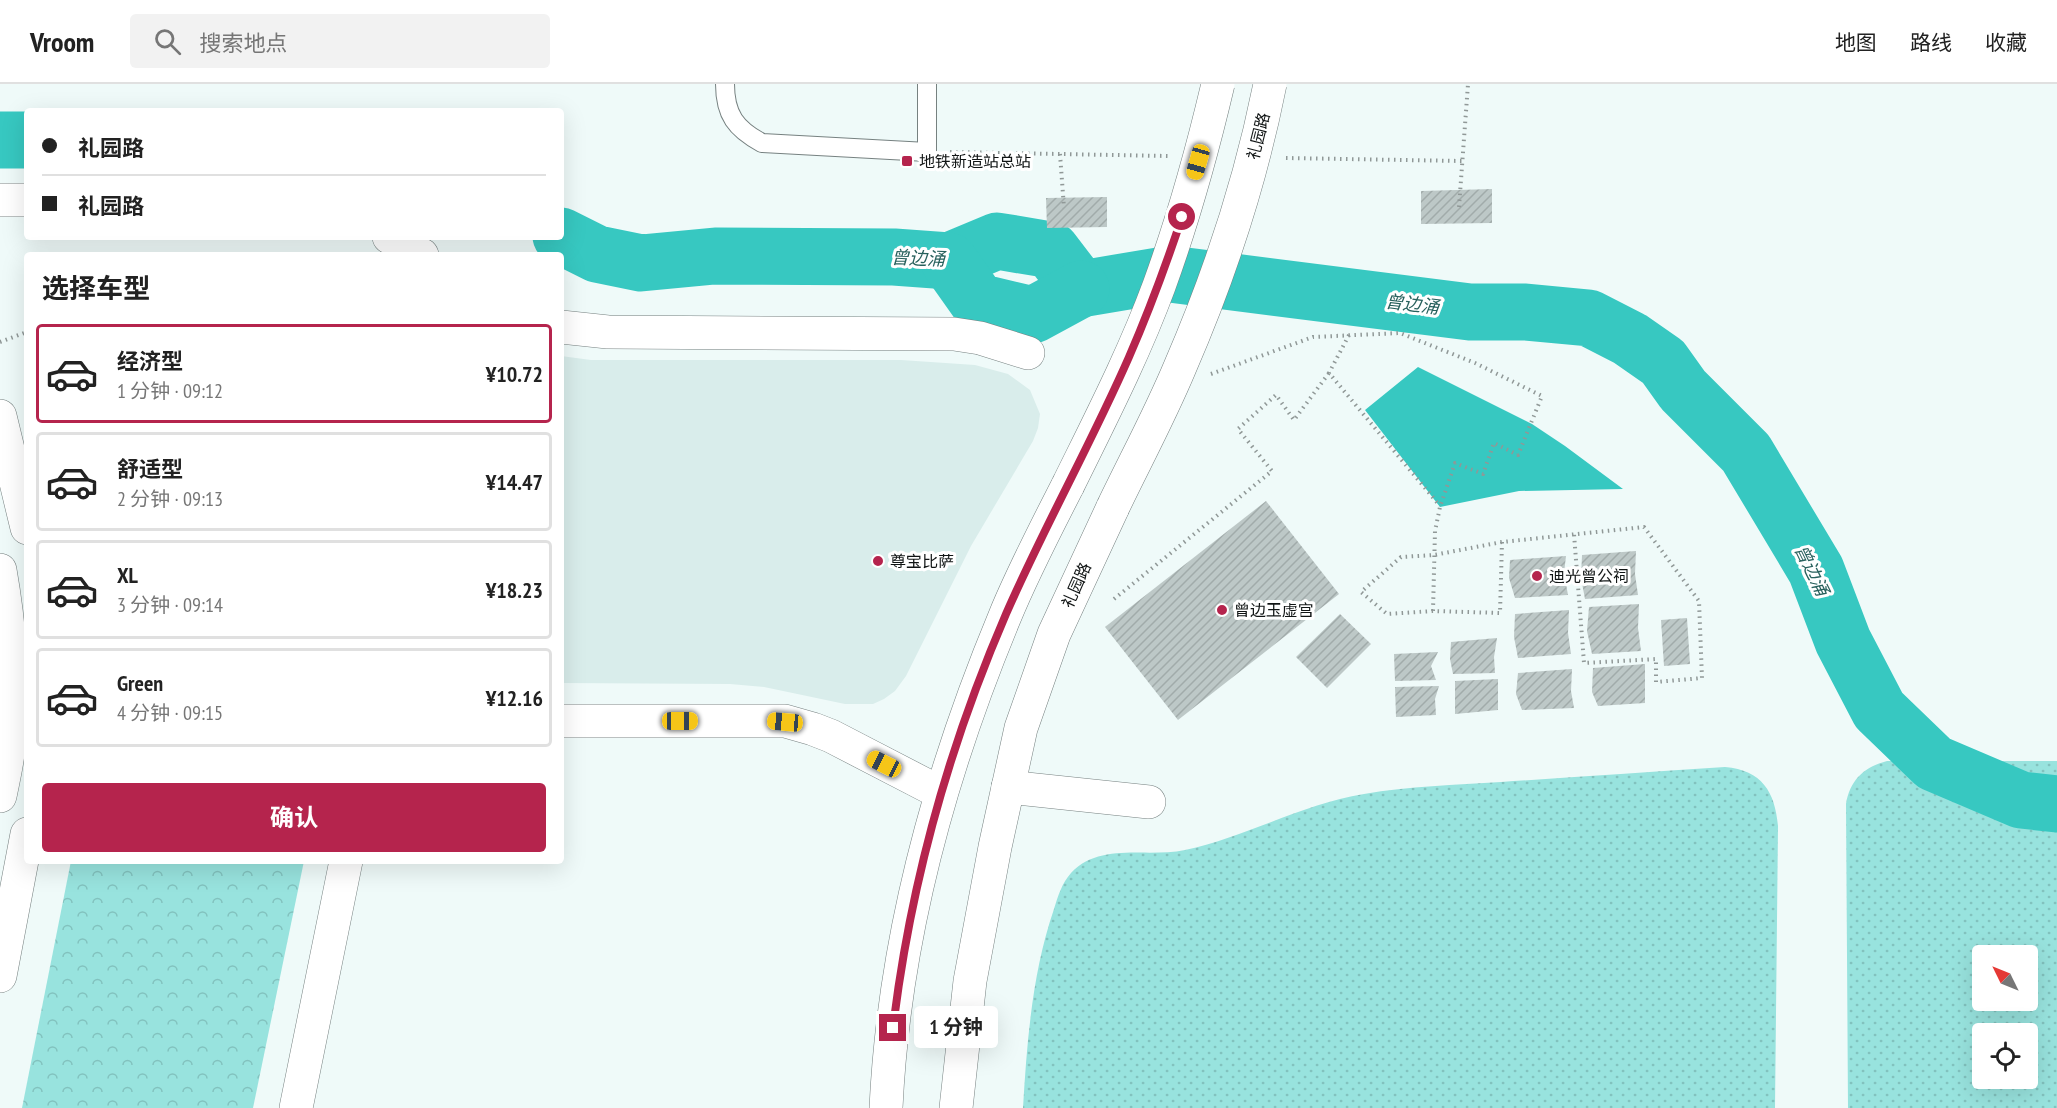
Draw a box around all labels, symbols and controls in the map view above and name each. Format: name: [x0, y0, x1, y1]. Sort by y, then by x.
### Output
search box: [130, 14, 550, 68]
text: Vroom: [30, 23, 94, 60]
icon: search: [151, 25, 184, 58]
text: 搜索地点: [199, 29, 287, 57]
text: 地图: [1835, 29, 1877, 56]
text: 路线: [1910, 29, 1952, 56]
text: 收藏: [1985, 29, 2027, 56]
street label: 礼园路: [1242, 110, 1274, 162]
text: 礼园路: [78, 134, 144, 162]
car: [1184, 142, 1212, 182]
place label: 地铁新造站总站: [919, 151, 1031, 171]
marker: 地铁新造站总站: [900, 154, 914, 168]
text: 礼园路: [78, 192, 144, 220]
route start: [1168, 203, 1195, 230]
water label: 曾边涌: [891, 246, 947, 271]
text: 选择车型: [42, 271, 150, 305]
water label: 曾边涌: [1384, 289, 1442, 319]
icon: car: [45, 347, 99, 401]
text: 经济型: [117, 347, 183, 375]
text: ¥10.72: [486, 360, 543, 388]
text: 1 分钟 · 09:12: [117, 378, 223, 404]
icon: car: [45, 455, 99, 509]
text: 舒适型: [117, 455, 183, 483]
text: ¥14.47: [486, 468, 543, 496]
text: 2 分钟 · 09:13: [117, 486, 223, 512]
water label: 曾边涌: [1790, 541, 1835, 601]
place label: 尊宝比萨: [890, 551, 954, 571]
marker: 尊宝比萨: [871, 554, 885, 568]
street label: 礼园路: [1057, 559, 1095, 611]
text: XL: [117, 561, 138, 589]
icon: car: [45, 563, 99, 617]
place label: 迪光曾公祠: [1549, 566, 1629, 586]
marker: 迪光曾公祠: [1530, 569, 1544, 583]
text: ¥18.23: [486, 576, 543, 604]
text: 3 分钟 · 09:14: [117, 592, 223, 618]
place label: 曾边玉虚宫: [1234, 600, 1314, 620]
marker: 曾边玉虚宫: [1215, 603, 1229, 617]
text: Green: [117, 669, 163, 697]
icon: car: [45, 671, 99, 725]
text: ¥12.16: [486, 684, 543, 712]
text: 4 分钟 · 09:15: [117, 700, 223, 726]
car: [766, 711, 804, 733]
car: [662, 712, 698, 730]
car: [864, 748, 904, 780]
button: 确认: [42, 783, 546, 852]
north arrow: [1972, 945, 2038, 1011]
map controls: [1972, 945, 2038, 1089]
callout: 1 分钟: [914, 1007, 998, 1049]
route end: [879, 1014, 906, 1041]
text: 1 分钟: [929, 1014, 983, 1040]
button: locate: [1972, 1023, 2038, 1089]

